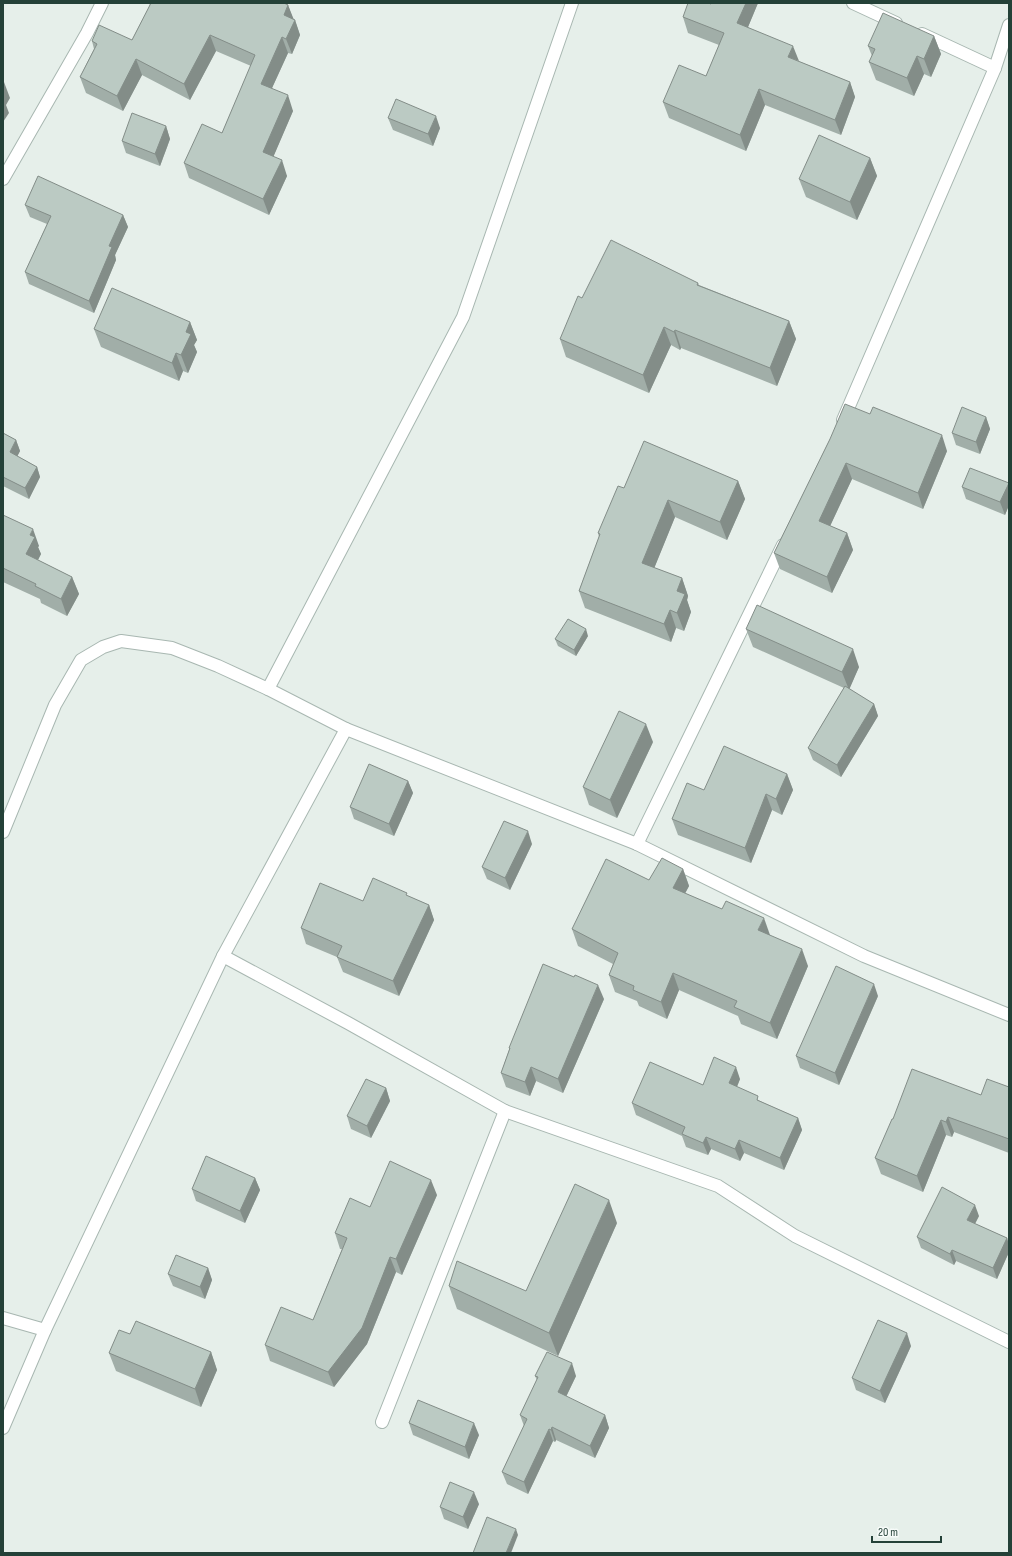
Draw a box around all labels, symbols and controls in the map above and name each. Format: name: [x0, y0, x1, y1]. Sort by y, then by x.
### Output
scale bar: [872, 1518, 941, 1544]
text: 20 m: [878, 1525, 898, 1540]

